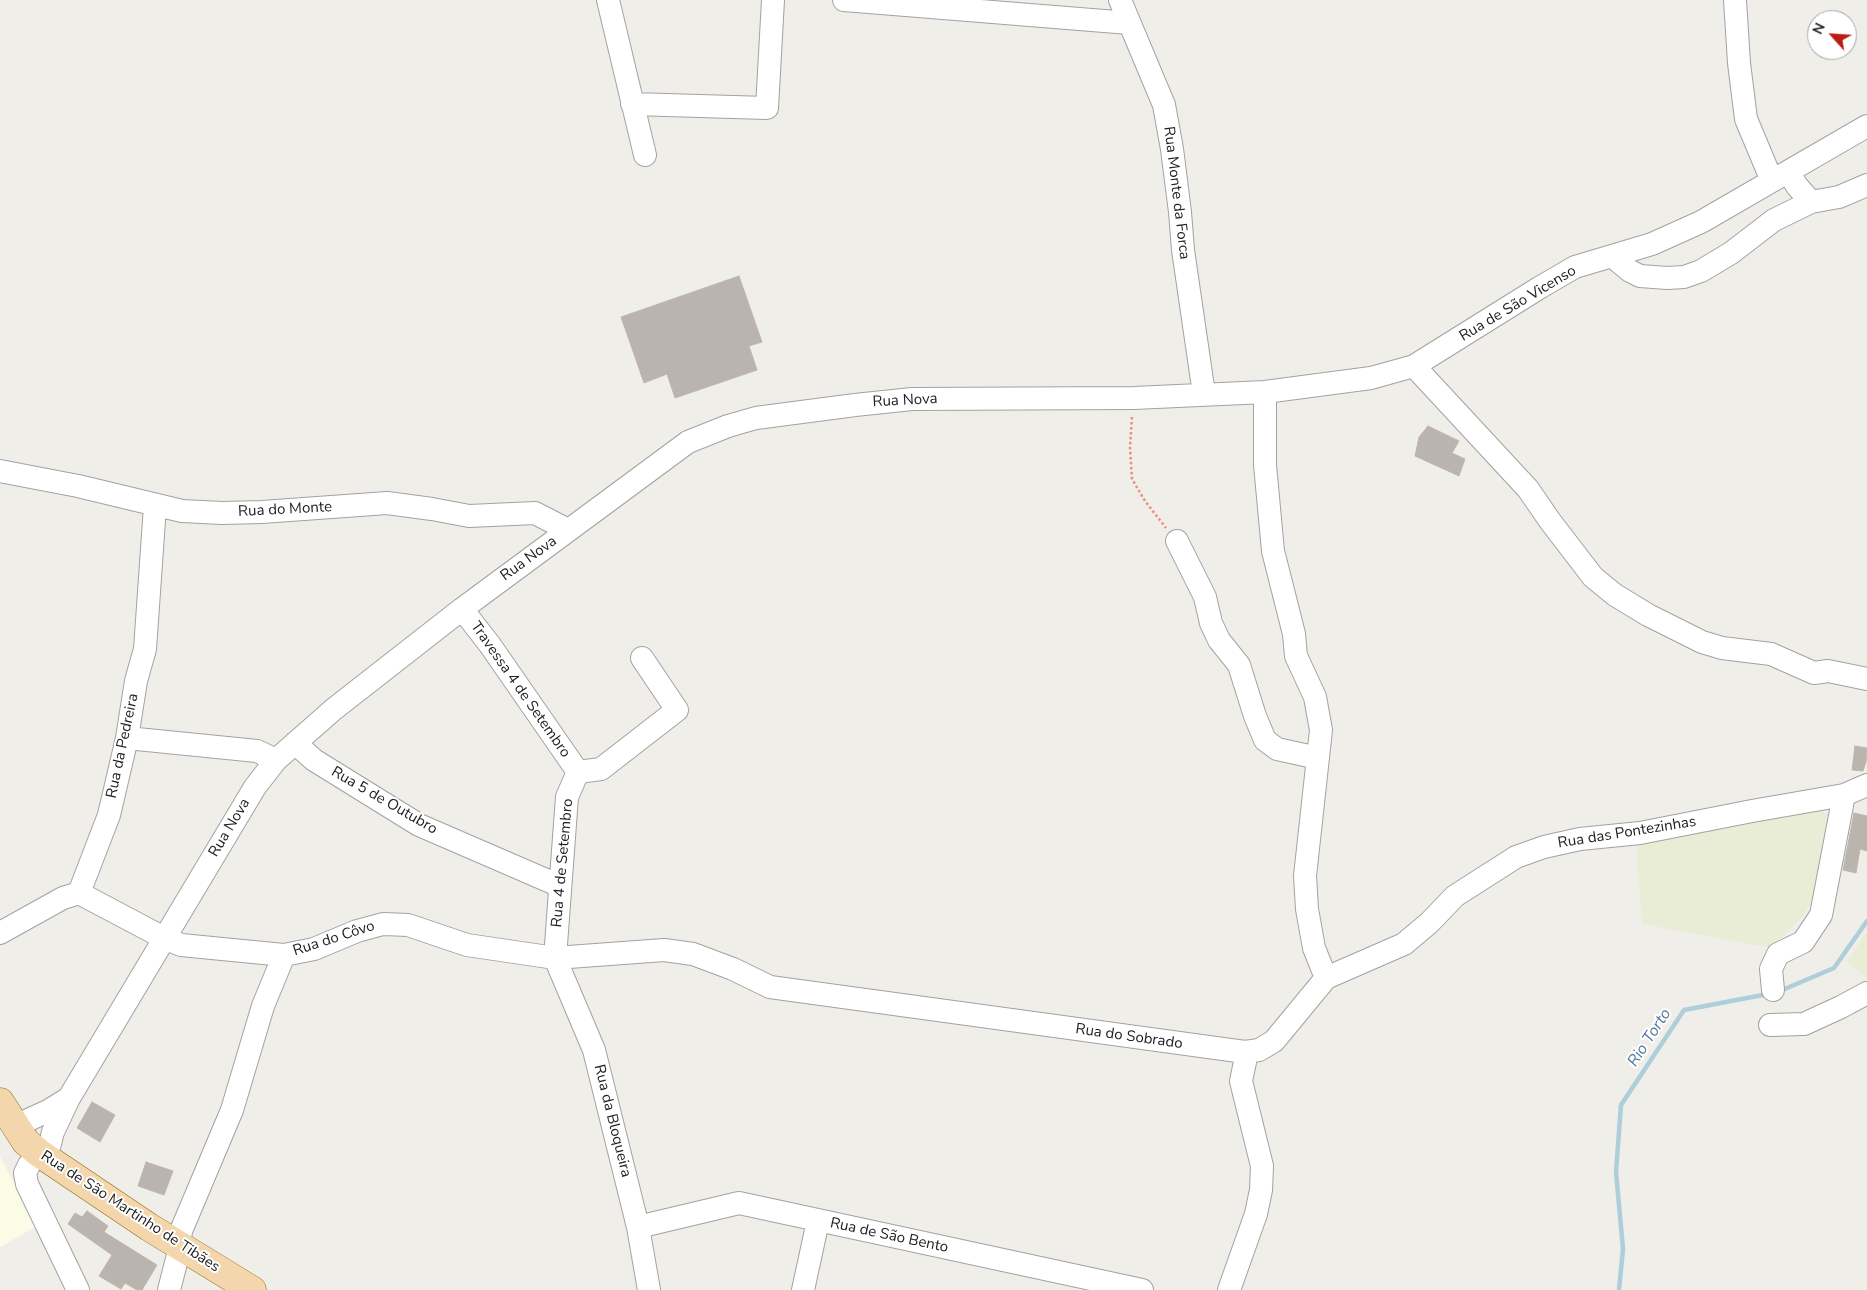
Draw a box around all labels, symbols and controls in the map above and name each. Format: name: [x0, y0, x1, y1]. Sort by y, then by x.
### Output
north arrow: [1807, 10, 1857, 60]
text: N: [1808, 20, 1830, 38]
street label: Rua Monte da Forca: [1159, 125, 1193, 261]
street label: Rua de São Vicenso: [1456, 262, 1580, 346]
street label: Rua Nova: [872, 390, 938, 412]
street label: Rua do Monte: [238, 499, 332, 521]
street label: Rua Nova: [497, 533, 561, 585]
street label: Travessa 4 de Setembro: [466, 619, 574, 761]
street label: Rua da Pedreira: [103, 692, 143, 800]
street label: Rua 5 de Outubro: [328, 763, 440, 839]
street label: Rua Nova: [206, 795, 254, 861]
street label: Rua 4 de Setembro: [548, 798, 578, 928]
street label: Rua das Pontezinhas: [1557, 813, 1697, 853]
street label: Rua do Côvo: [291, 917, 377, 961]
water label: Rio Torto: [1624, 1005, 1676, 1071]
street label: Rua do Sobrado: [1074, 1021, 1184, 1053]
street label: Rua da Bloqueira: [589, 1063, 635, 1179]
street label: Rua de São Martinho de Tibães: [37, 1147, 223, 1277]
street label: Rua de São Bento: [828, 1215, 950, 1257]

